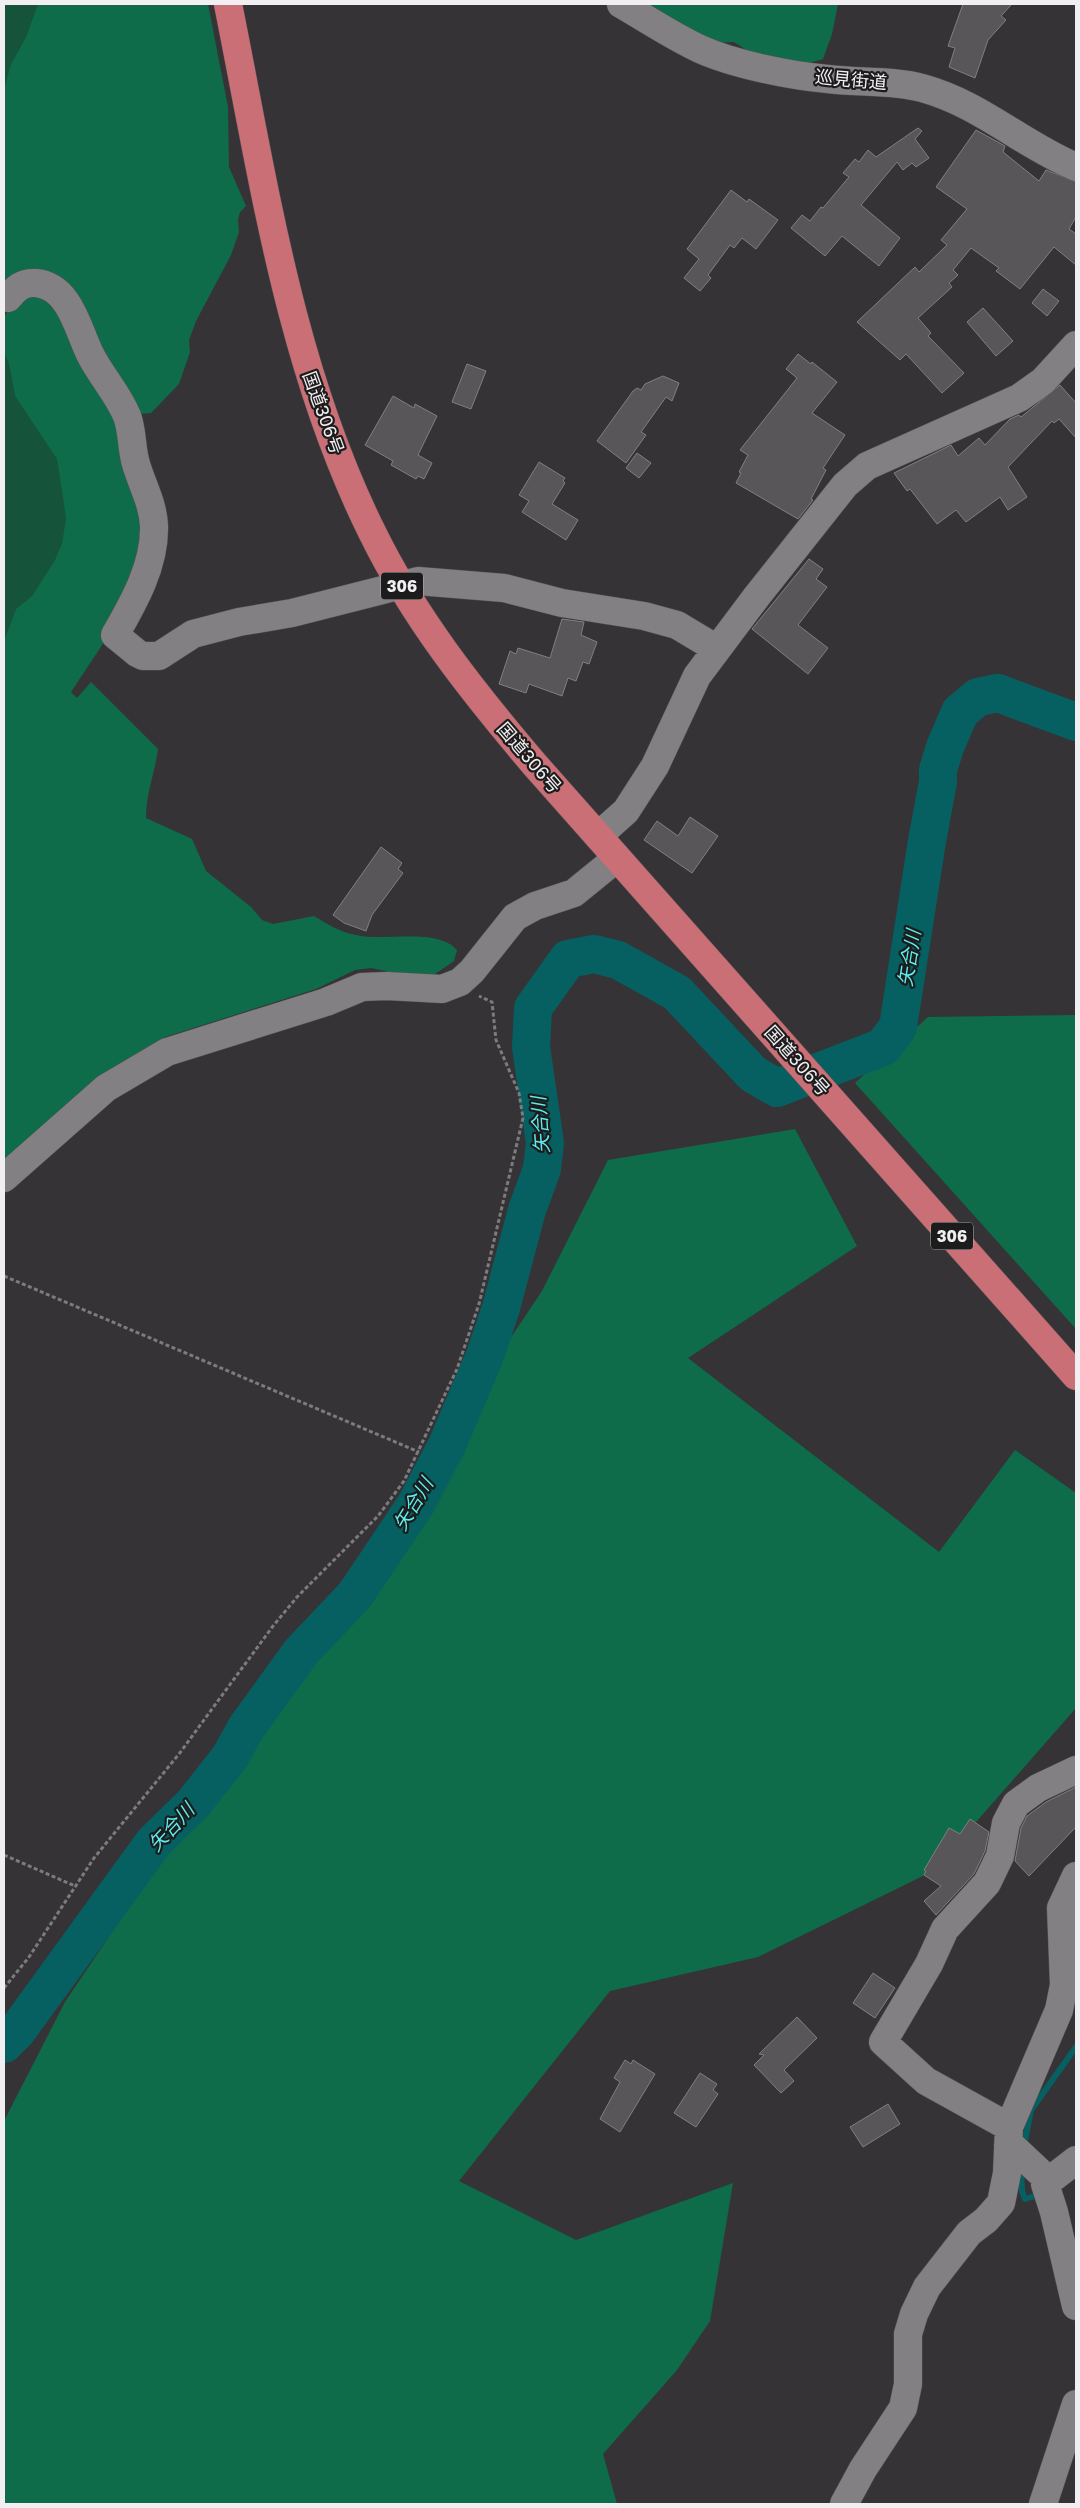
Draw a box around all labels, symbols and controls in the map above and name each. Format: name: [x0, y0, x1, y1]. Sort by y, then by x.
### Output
street label: 巡見街道: [814, 65, 888, 93]
street label: 国道306号: [299, 368, 349, 457]
road number: 306: [381, 572, 423, 600]
street label: 国道306号: [493, 717, 566, 797]
water label: 矢合川: [893, 926, 925, 988]
street label: 国道306号: [761, 1021, 835, 1100]
water label: 矢合川: [526, 1094, 553, 1154]
road number: 306: [931, 1222, 973, 1250]
water label: 矢合川: [388, 1472, 438, 1534]
water label: 矢合川: [143, 1797, 200, 1855]

